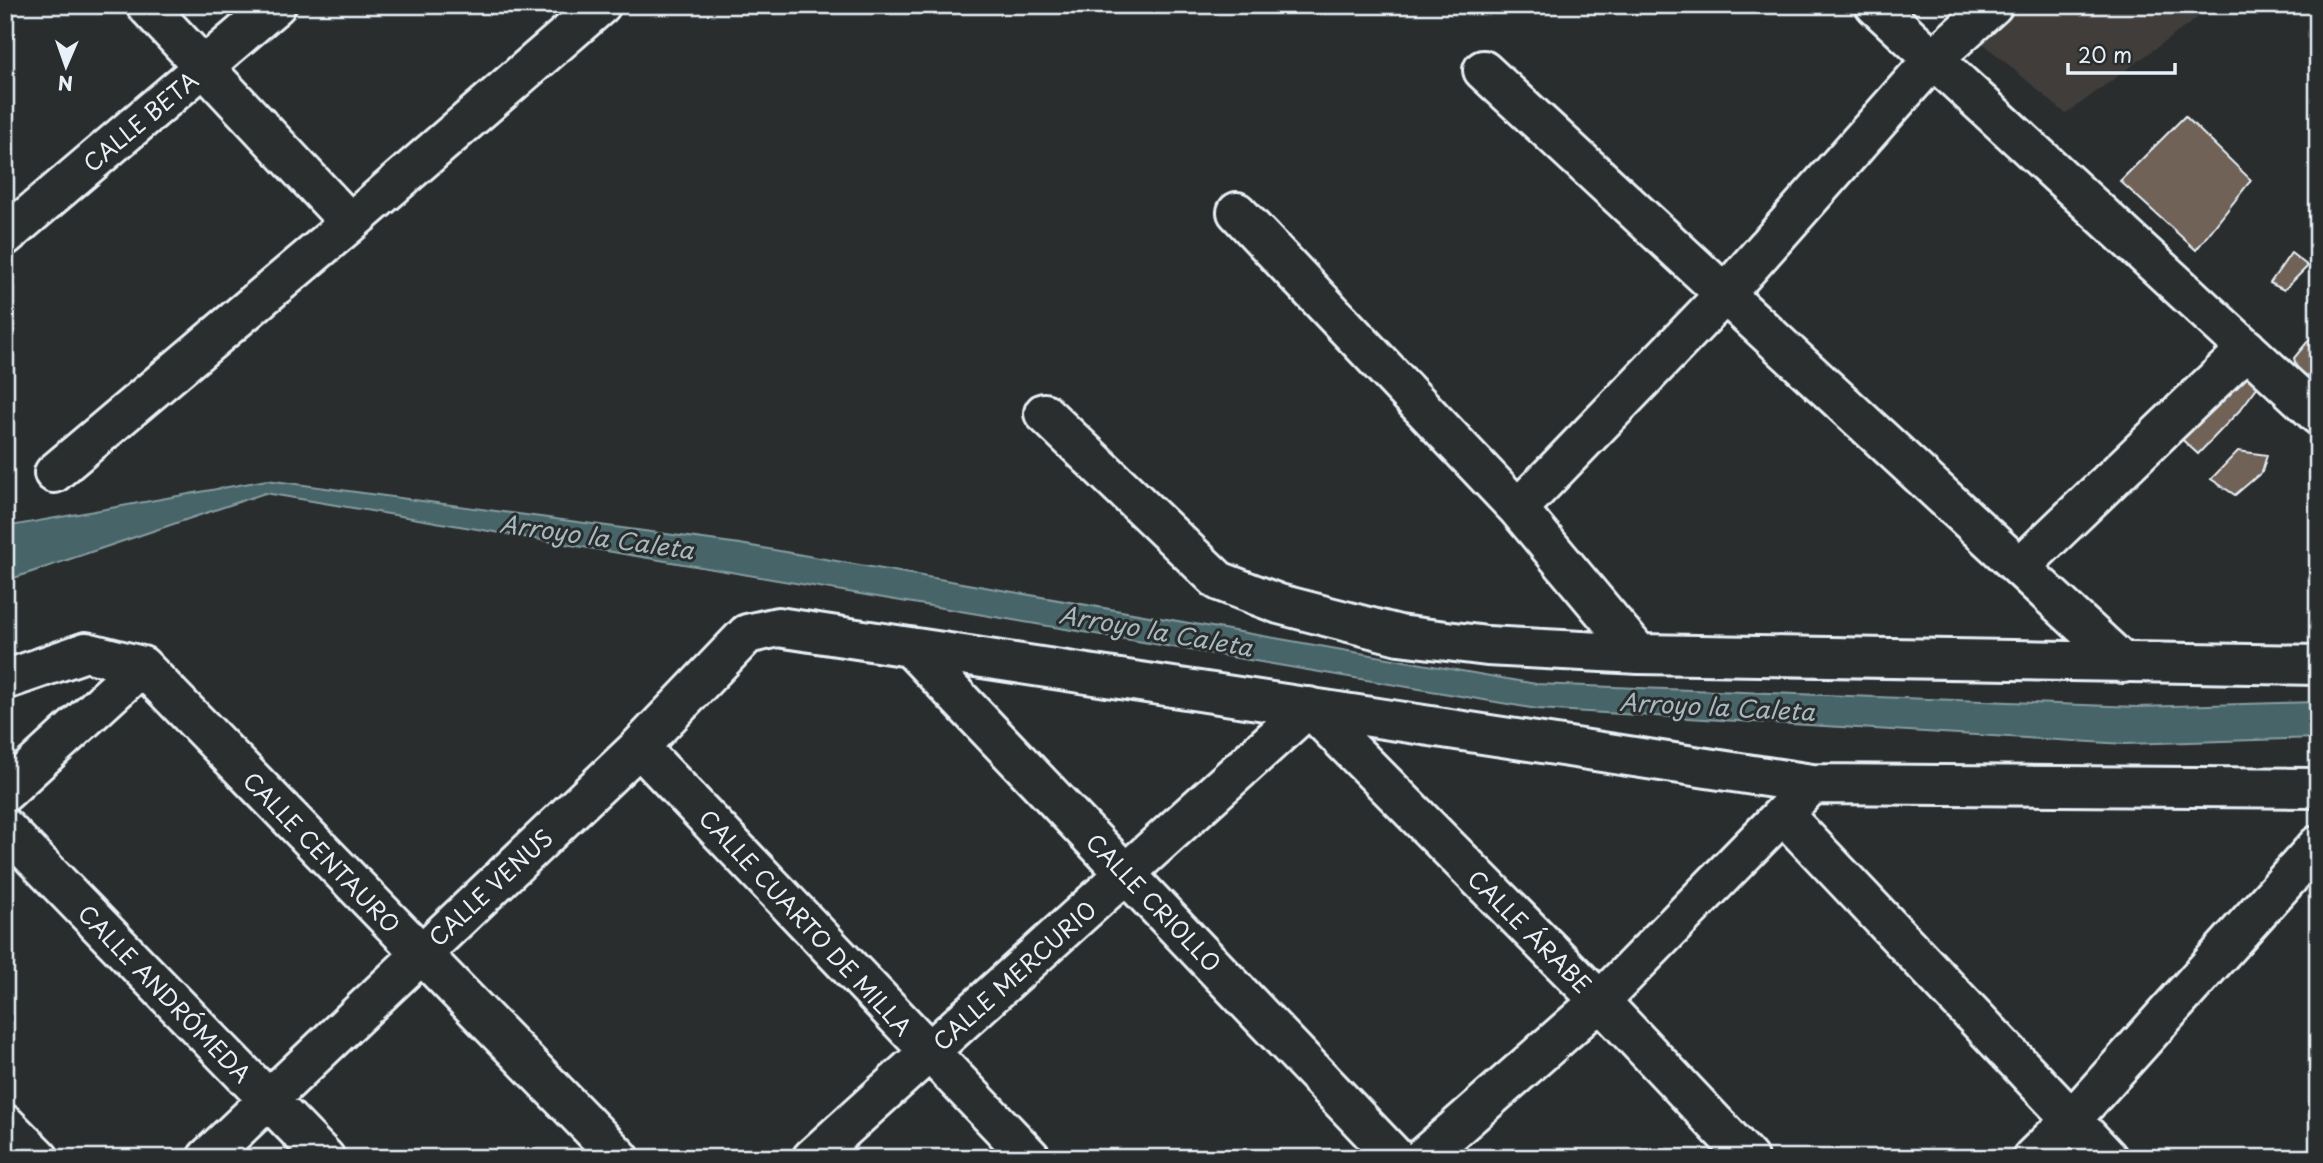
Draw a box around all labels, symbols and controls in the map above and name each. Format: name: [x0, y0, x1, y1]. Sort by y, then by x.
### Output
north arrow: [32, 32, 102, 102]
scale bar: [2068, 32, 2174, 76]
text: 20 m: [2078, 38, 2132, 70]
street label: CALLE BETA: [75, 62, 205, 180]
text: N: [57, 70, 73, 98]
water label: Arroyo la Caleta: [498, 505, 697, 568]
water label: Arroyo la Caleta: [1057, 595, 1256, 665]
water label: Arroyo la Caleta: [1618, 683, 1817, 729]
street label: CALLE CENTAURO: [235, 763, 409, 941]
street label: CALLE CUARTO DE MILLA: [691, 801, 921, 1043]
street label: CALLE VENUS: [420, 820, 560, 954]
street label: CALLE CRIOLLO: [1079, 825, 1229, 979]
street label: CALLE ÁRABE: [1460, 861, 1600, 1001]
street label: CALLE MERCURIO: [924, 892, 1104, 1058]
street label: CALLE ANDRÓMEDA: [71, 896, 259, 1090]

